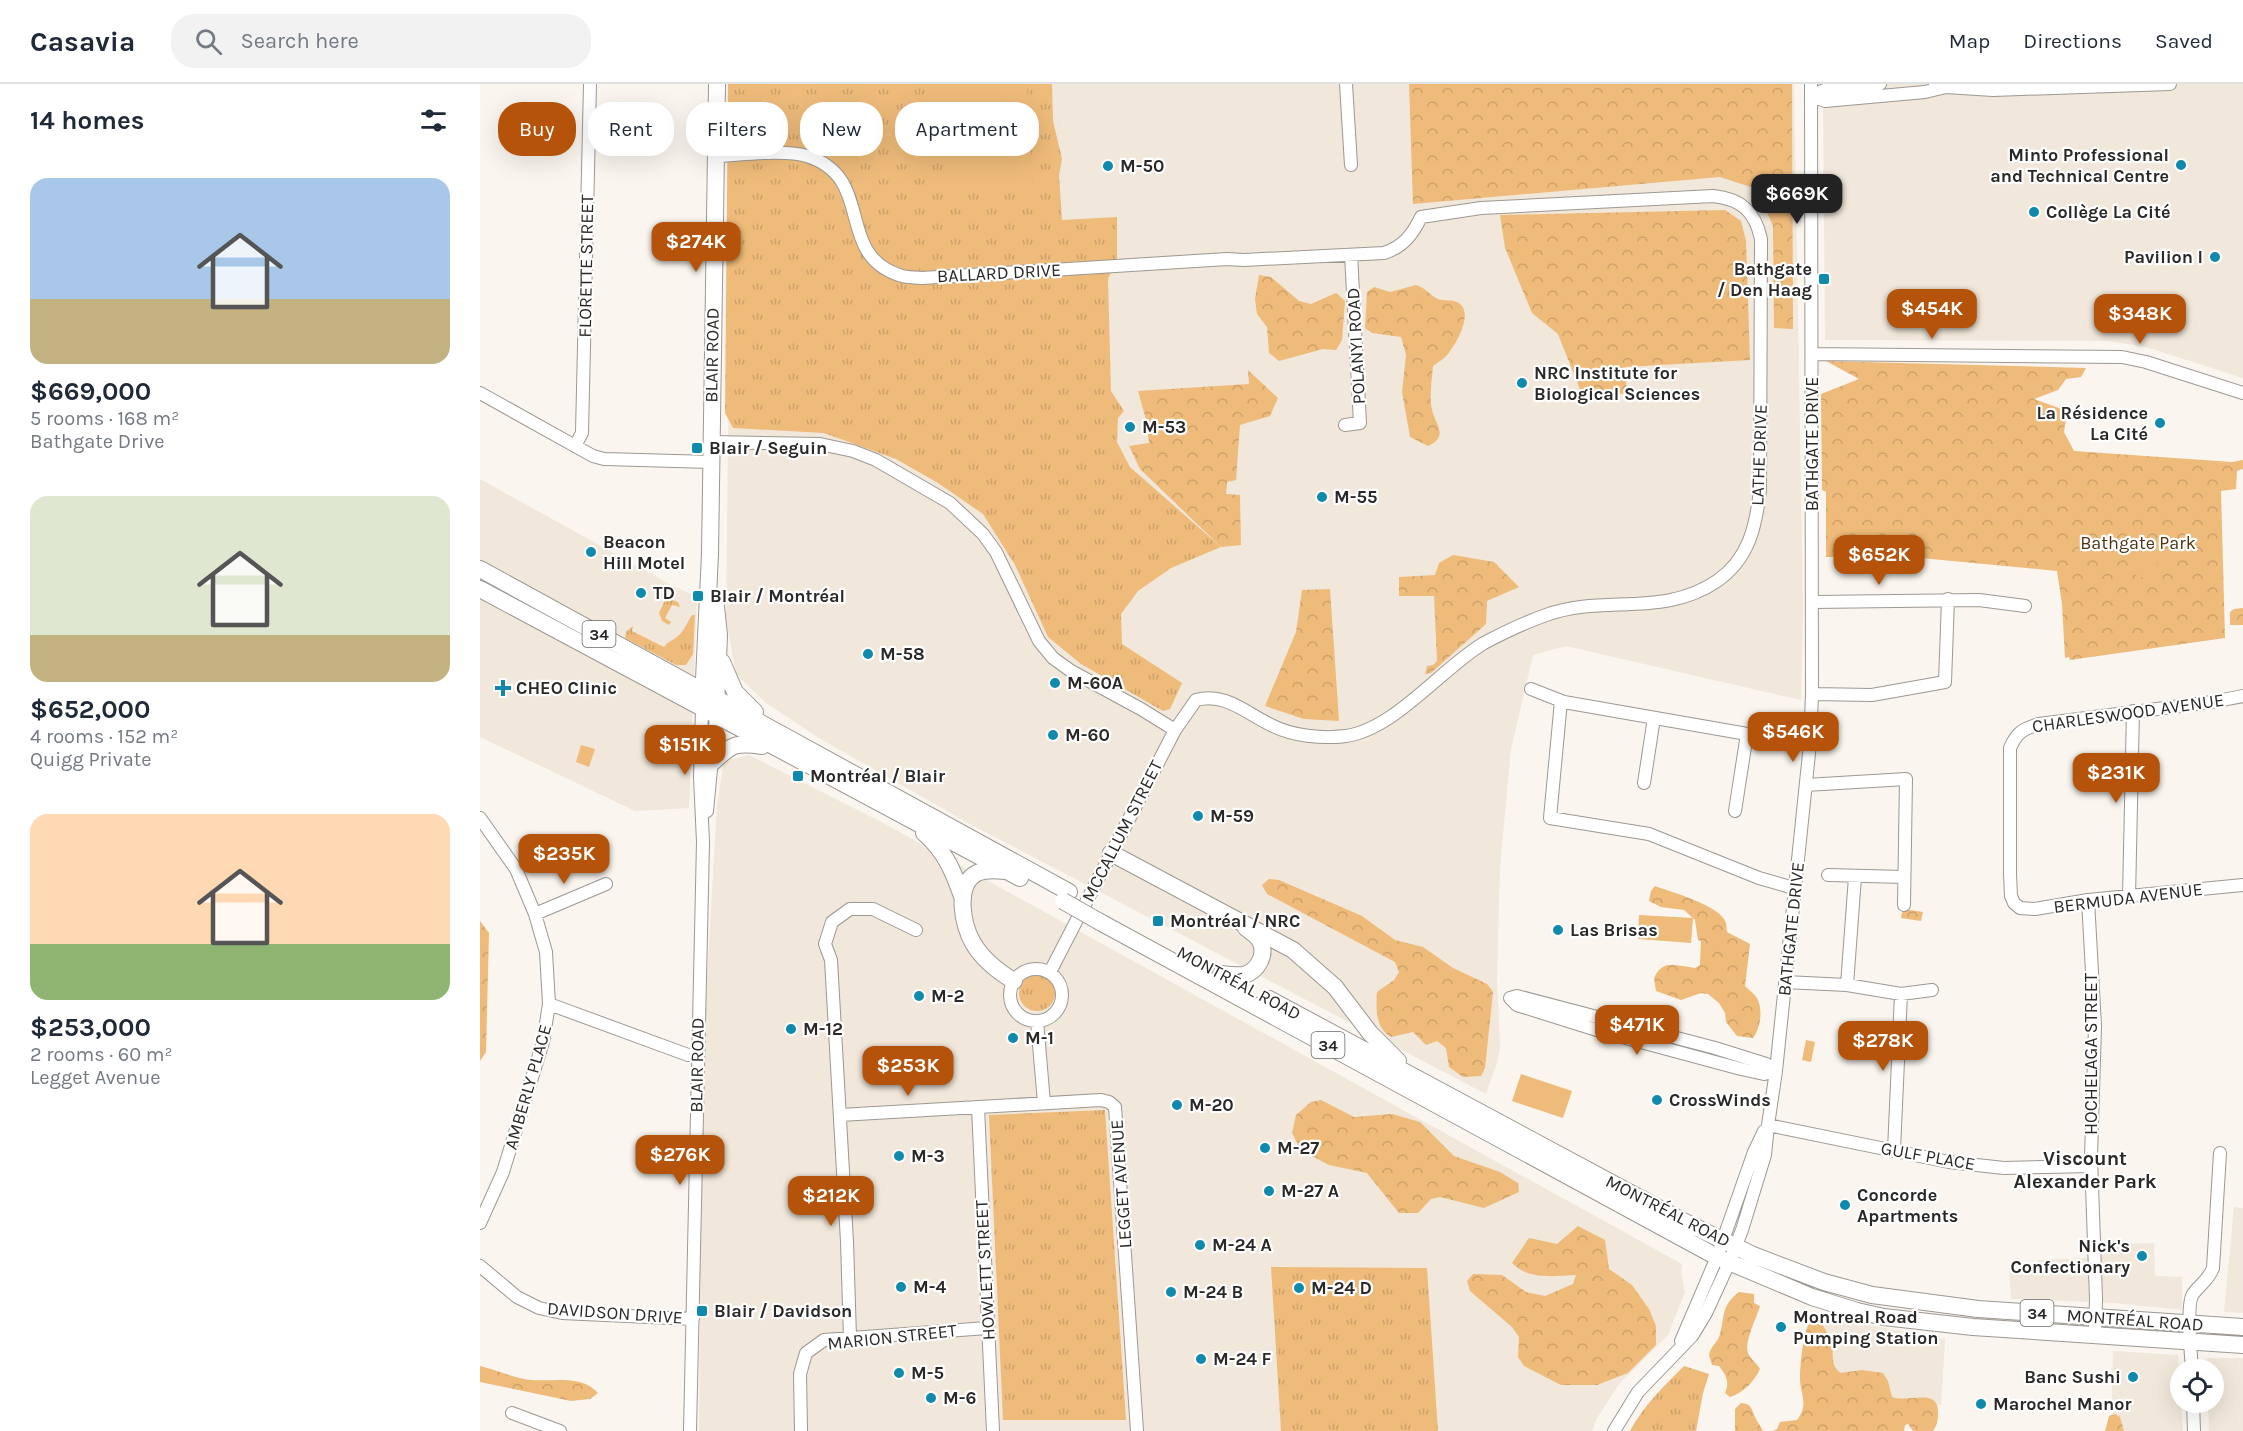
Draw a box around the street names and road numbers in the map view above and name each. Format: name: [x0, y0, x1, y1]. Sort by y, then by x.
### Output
street label: FLORETTE STREET: [574, 194, 598, 338]
street label: BALLARD DRIVE: [936, 259, 1062, 287]
street label: POLANYI ROAD: [1342, 287, 1370, 405]
street label: BLAIR ROAD: [700, 307, 724, 403]
street label: BATHGATE DRIVE: [1801, 377, 1823, 511]
street label: LATHE DRIVE: [1746, 404, 1772, 506]
road number: 34: [582, 621, 616, 647]
street label: CHARLESWOOD AVENUE: [2031, 689, 2225, 737]
street label: MCCALLUM STREET: [1077, 757, 1167, 905]
street label: BATHGATE DRIVE: [1773, 861, 1809, 997]
street label: BERMUDA AVENUE: [2052, 878, 2204, 918]
street label: MONTRÉAL ROAD: [1173, 940, 1305, 1025]
street label: HOCHELAGA STREET: [2080, 973, 2102, 1135]
street label: BLAIR ROAD: [685, 1017, 709, 1113]
street label: AMBERLY PLACE: [500, 1022, 556, 1152]
road number: 34: [1312, 1032, 1344, 1058]
street label: LEGGET AVENUE: [1106, 1119, 1136, 1249]
street label: GULF PLACE: [1879, 1137, 1977, 1175]
street label: MONTRÉAL ROAD: [1602, 1169, 1735, 1252]
street label: HOWLETT STREET: [970, 1199, 1000, 1341]
street label: DAVIDSON DRIVE: [546, 1297, 684, 1329]
road number: 34: [2020, 1300, 2054, 1326]
street label: MONTRÉAL ROAD: [2066, 1303, 2204, 1336]
street label: MARION STREET: [826, 1319, 958, 1355]

